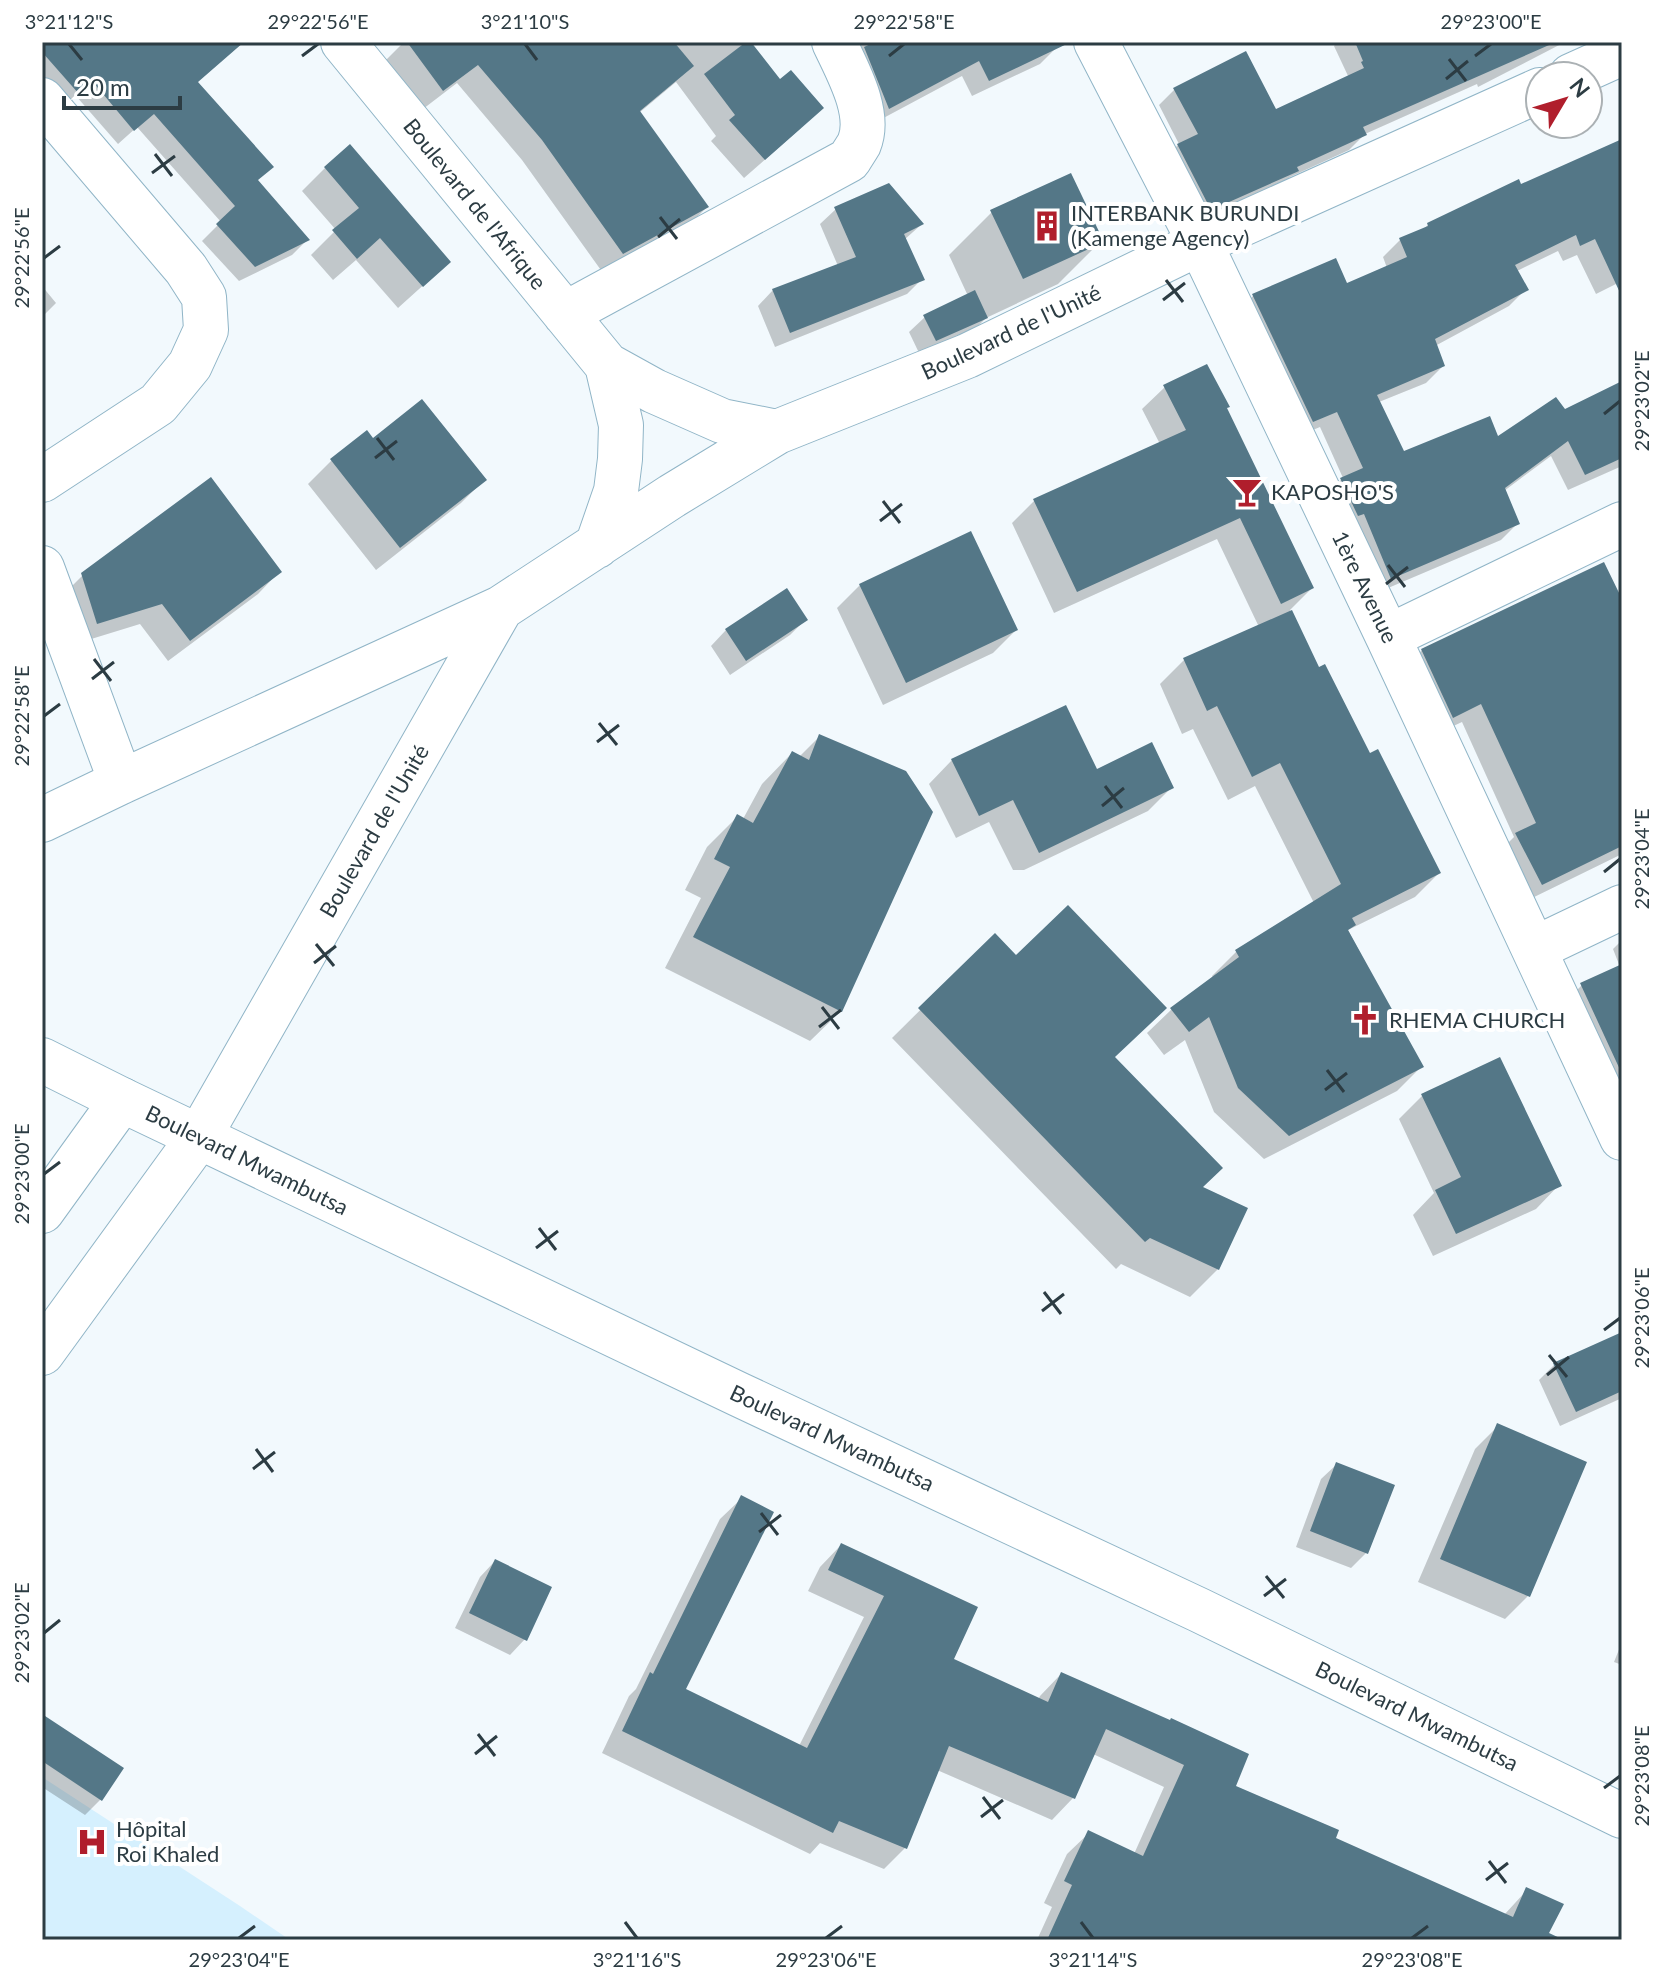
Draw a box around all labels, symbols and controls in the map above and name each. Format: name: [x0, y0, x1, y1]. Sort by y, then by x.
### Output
text: 3°21'12"S: [25, 9, 113, 33]
text: 29°22'56"E: [268, 9, 368, 33]
text: 3°21'10"S: [481, 9, 569, 33]
text: 29°22'58"E: [854, 9, 954, 33]
text: 29°23'00"E: [1441, 9, 1541, 33]
scale bar: [64, 60, 180, 110]
north arrow: [1524, 60, 1604, 140]
text: 20 m: [76, 72, 130, 101]
text: N: [1564, 72, 1596, 102]
street label: Boulevard de l'Afrique: [398, 113, 553, 295]
place label: INTERBANK BURUNDI (Kamenge Agency): [1071, 199, 1299, 251]
text: 29°22'56"E: [9, 208, 33, 308]
building icon: INTERBANK BURUNDI (Kamenge Agency): [1030, 209, 1064, 243]
street label: Boulevard de l'Unité: [917, 278, 1105, 385]
text: 29°23'02"E: [1629, 351, 1653, 451]
bar icon: KAPOSHO'S: [1230, 475, 1264, 509]
place label: KAPOSHO'S: [1271, 478, 1394, 505]
street label: 1ère Avenue: [1327, 526, 1404, 647]
text: 29°22'58"E: [9, 666, 33, 766]
street label: Boulevard de l'Unité: [313, 740, 434, 922]
text: 29°23'04"E: [1629, 809, 1653, 909]
church icon: RHEMA CHURCH: [1348, 1003, 1382, 1037]
place label: RHEMA CHURCH: [1389, 1006, 1565, 1033]
street label: Boulevard Mwambutsa: [141, 1099, 353, 1220]
text: 29°23'00"E: [9, 1124, 33, 1224]
text: 29°23'06"E: [1629, 1268, 1653, 1368]
street label: Boulevard Mwambutsa: [726, 1378, 939, 1497]
text: 29°23'02"E: [9, 1583, 33, 1683]
street label: Boulevard Mwambutsa: [1311, 1655, 1523, 1776]
text: 29°23'08"E: [1629, 1726, 1653, 1826]
place label: Hôpital Roi Khaled: [116, 1815, 219, 1867]
hospital icon: Hôpital Roi Khaled: [75, 1825, 109, 1859]
text: 29°23'04"E: [189, 1947, 289, 1971]
text: 3°21'16"S: [593, 1947, 681, 1971]
text: 29°23'06"E: [776, 1947, 876, 1971]
text: 3°21'14"S: [1049, 1947, 1137, 1971]
text: 29°23'08"E: [1362, 1947, 1462, 1971]

